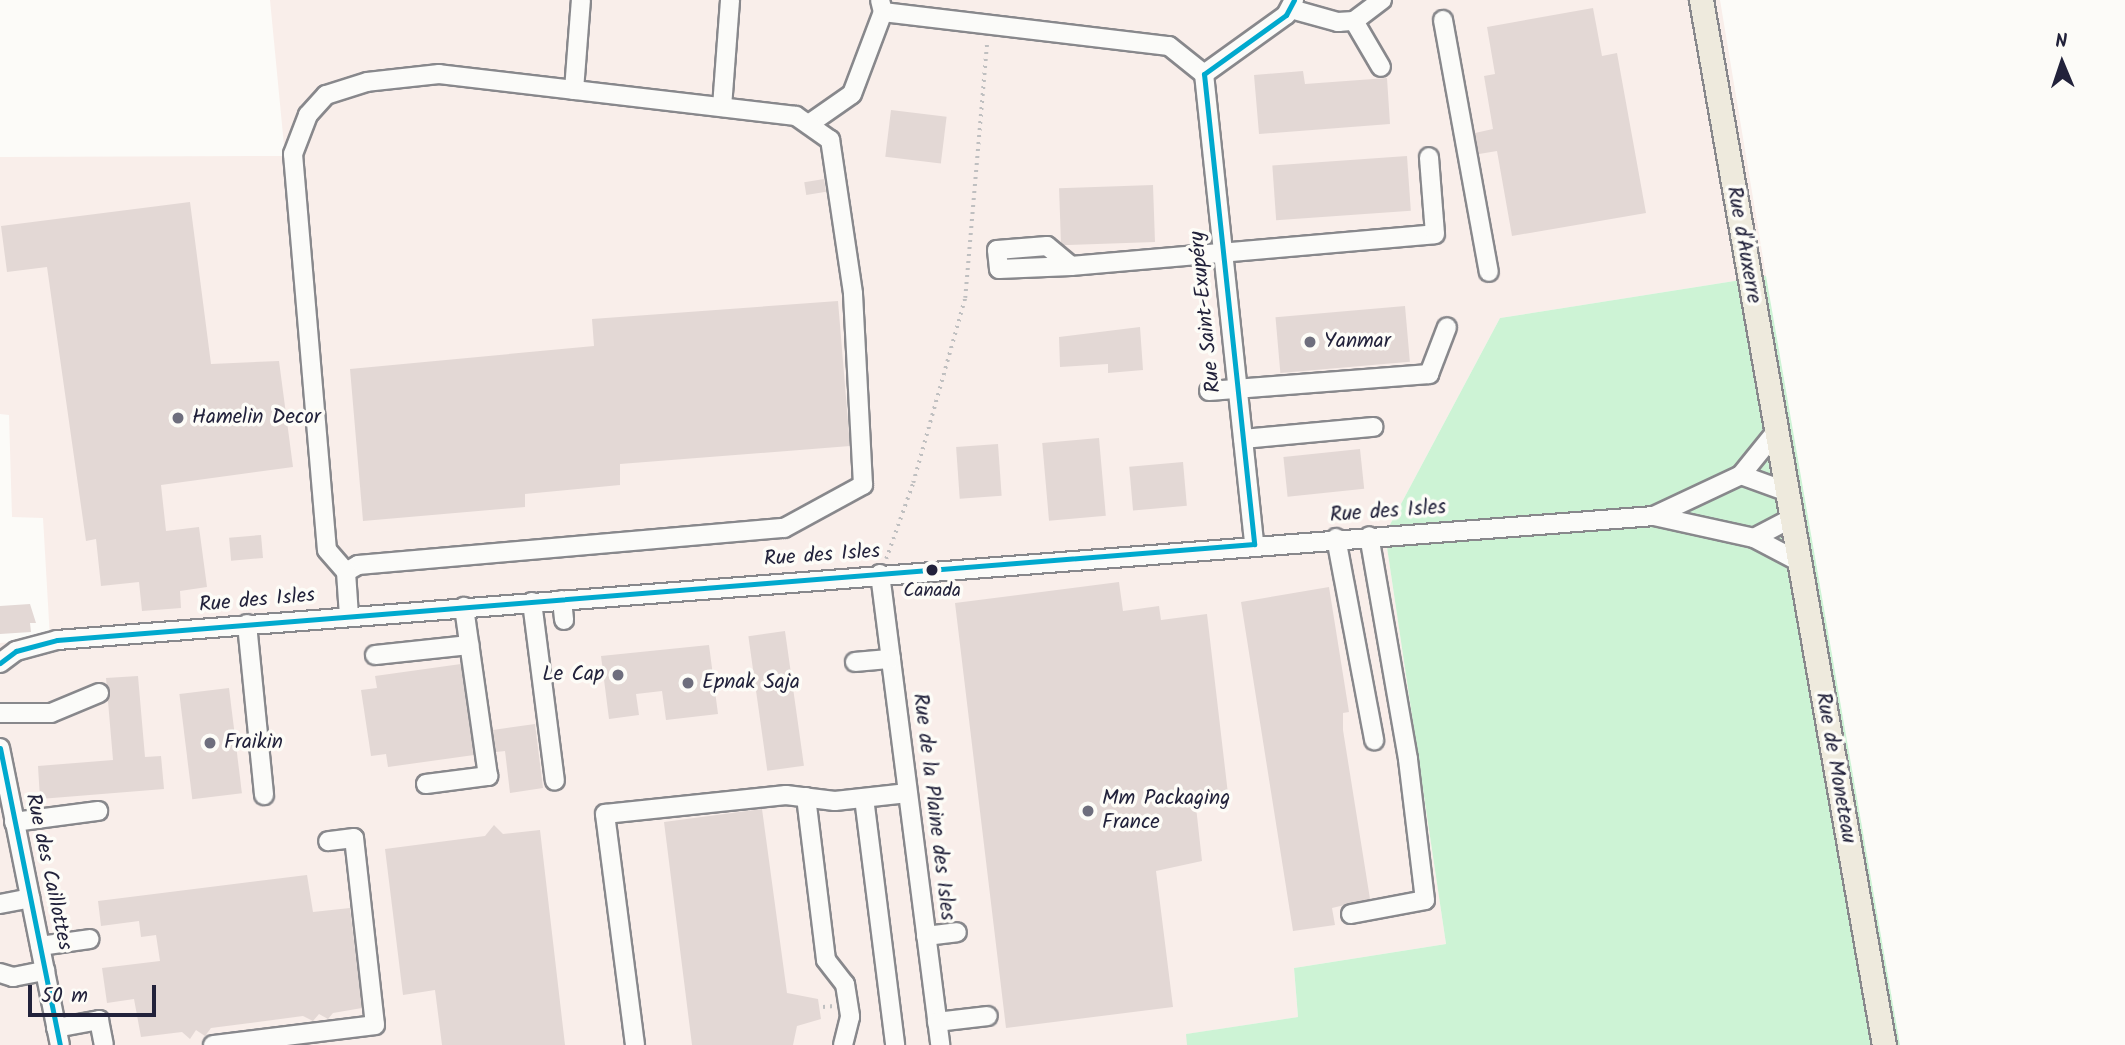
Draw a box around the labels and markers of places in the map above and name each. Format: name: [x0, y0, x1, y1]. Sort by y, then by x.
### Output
place label: Yanmar: [1324, 329, 1391, 355]
marker: Yanmar: [1302, 334, 1318, 350]
place label: Hamelin Decor: [192, 405, 321, 431]
marker: Hamelin Decor: [170, 410, 186, 426]
marker: Canada: [925, 563, 939, 577]
place label: Canada: [903, 581, 961, 603]
place label: Le Cap: [542, 662, 604, 688]
marker: Le Cap: [610, 667, 626, 683]
place label: Epnak Saja: [702, 670, 800, 696]
marker: Epnak Saja: [680, 675, 696, 691]
place label: Fraikin: [224, 730, 283, 756]
marker: Fraikin: [202, 735, 218, 751]
place label: Mm Packaging France: [1102, 786, 1230, 836]
marker: Mm Packaging France: [1080, 803, 1096, 819]

